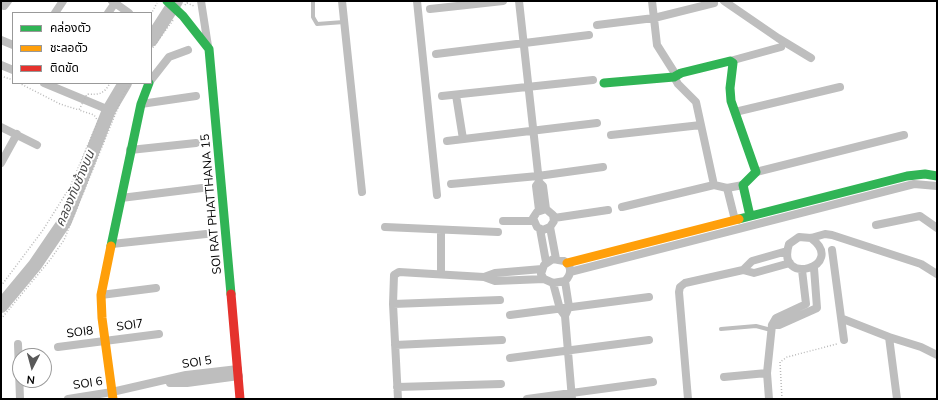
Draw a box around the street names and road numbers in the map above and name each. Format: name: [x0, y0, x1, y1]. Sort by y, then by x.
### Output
street label: SOI RAT PHATTHANA 15: [199, 133, 225, 275]
street label: SOI7: [116, 317, 144, 335]
street label: SOI8: [66, 324, 94, 342]
street label: SOI 5: [181, 354, 213, 372]
street label: SOI 6: [72, 375, 104, 393]

